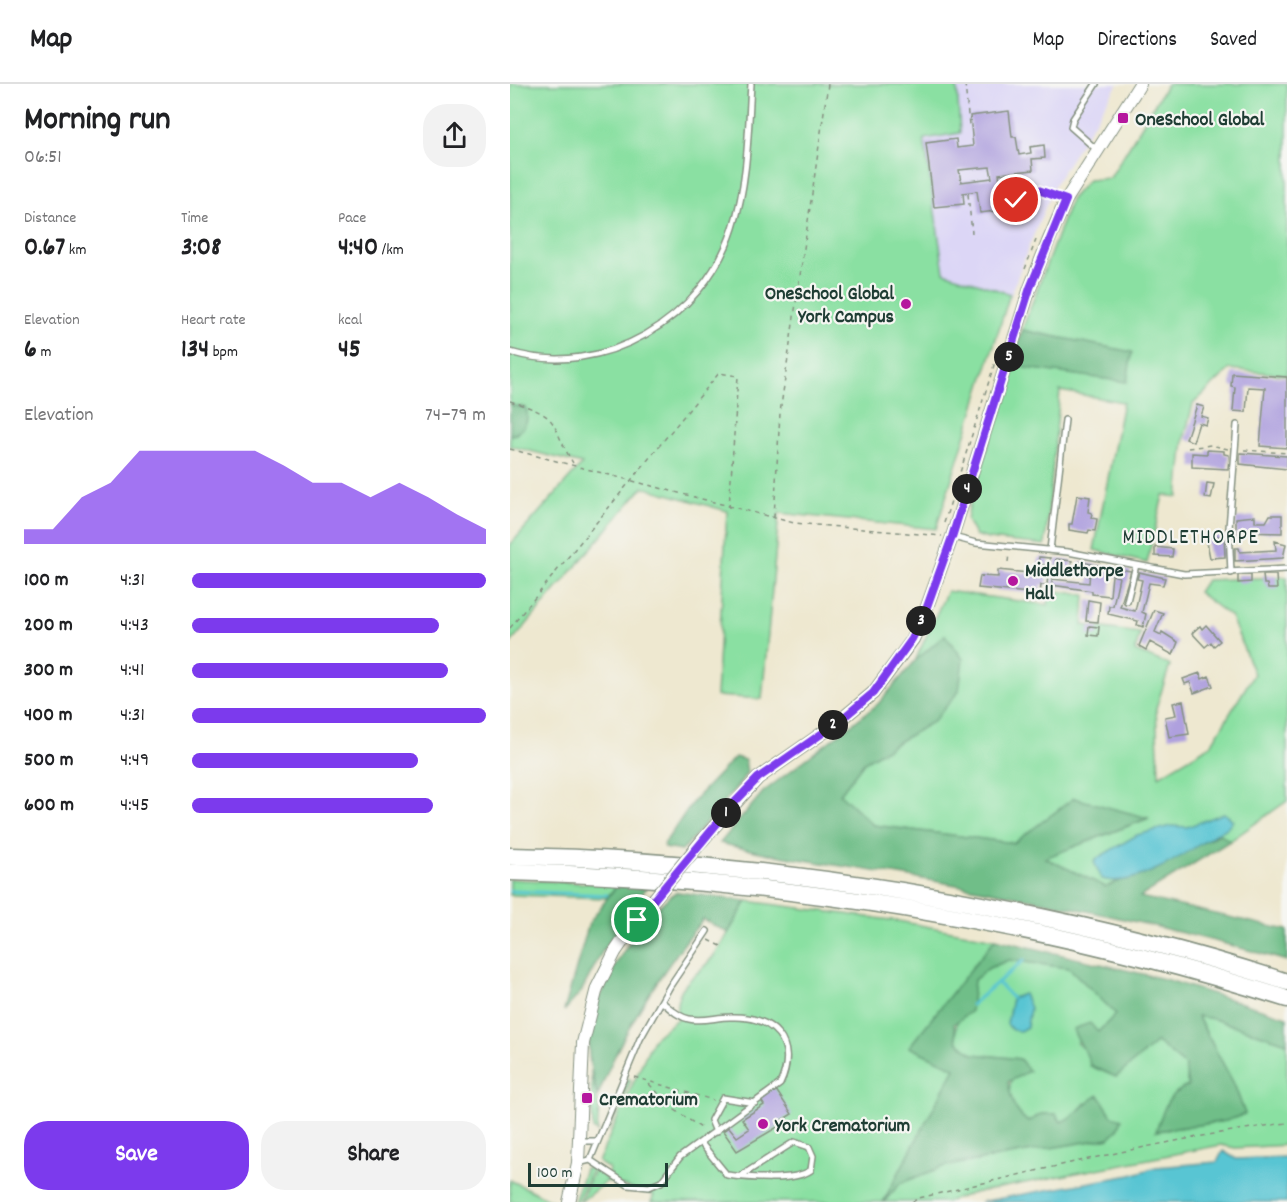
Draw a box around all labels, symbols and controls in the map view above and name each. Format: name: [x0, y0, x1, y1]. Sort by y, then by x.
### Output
text: Map: [30, 21, 72, 61]
text: Map: [1033, 26, 1064, 56]
text: Directions: [1097, 26, 1177, 56]
text: Saved: [1210, 26, 1257, 56]
text: Morning run: [24, 98, 171, 145]
button: share: [423, 104, 486, 167]
place label: OneSchool Global: [1135, 107, 1264, 135]
marker: OneSchool Global: [1116, 111, 1130, 125]
text: 06:51: [24, 144, 62, 172]
pin: [990, 174, 1041, 225]
icon: check: [999, 183, 1032, 216]
text: Distance: [24, 207, 76, 230]
text: Time: [181, 207, 208, 230]
text: Pace: [338, 207, 366, 230]
text: 0.67: [24, 230, 65, 267]
text: 3:08: [181, 230, 221, 267]
text: 4:40: [338, 230, 378, 267]
text: km: [65, 239, 86, 262]
text: /km: [378, 239, 404, 262]
place label: OneSchool Global York Campus: [765, 281, 894, 332]
marker: OneSchool Global York Campus: [899, 297, 913, 311]
text: Elevation: [24, 309, 80, 332]
text: Heart rate: [181, 309, 246, 332]
text: kcal: [338, 309, 362, 332]
text: 6: [24, 332, 37, 369]
text: 134: [181, 332, 209, 369]
text: 45: [338, 332, 361, 369]
text: m: [37, 341, 51, 364]
text: bpm: [209, 341, 238, 364]
pin: 5: [994, 342, 1024, 372]
text: 5: [1005, 345, 1013, 368]
text: Elevation: [24, 402, 94, 430]
text: 74–79 m: [425, 402, 486, 430]
pin: 4: [952, 474, 982, 504]
text: 4: [964, 477, 970, 500]
district label: MIDDLETHORPE: [1122, 524, 1260, 554]
place label: Middlethorpe Hall: [1025, 558, 1124, 609]
text: 100 m: [24, 567, 69, 595]
text: 4:31: [120, 567, 145, 595]
marker: Middlethorpe Hall: [1006, 574, 1020, 588]
pin: 3: [906, 606, 936, 636]
text: 3: [917, 609, 925, 632]
text: 200 m: [24, 612, 73, 640]
text: 4:43: [120, 612, 149, 640]
text: 300 m: [24, 657, 73, 685]
text: 4:41: [120, 657, 144, 685]
text: 400 m: [24, 702, 72, 730]
text: 4:31: [120, 702, 145, 730]
pin: 2: [818, 710, 848, 740]
text: 2: [830, 713, 837, 736]
text: 500 m: [24, 747, 73, 775]
text: 4:49: [120, 747, 149, 775]
text: 600 m: [24, 792, 74, 820]
text: 4:45: [120, 792, 149, 820]
pin: 1: [711, 798, 741, 828]
text: 1: [724, 801, 728, 824]
pin: [611, 894, 662, 945]
icon: arrive: [620, 903, 653, 936]
place label: Crematorium: [599, 1087, 698, 1115]
marker: Crematorium: [580, 1091, 594, 1105]
place label: York Crematorium: [774, 1113, 911, 1141]
marker: York Crematorium: [756, 1117, 770, 1131]
button: Save: [24, 1121, 249, 1190]
button: Share: [261, 1121, 486, 1190]
scale bar: [528, 1160, 668, 1188]
text: 100 m: [537, 1162, 573, 1185]

